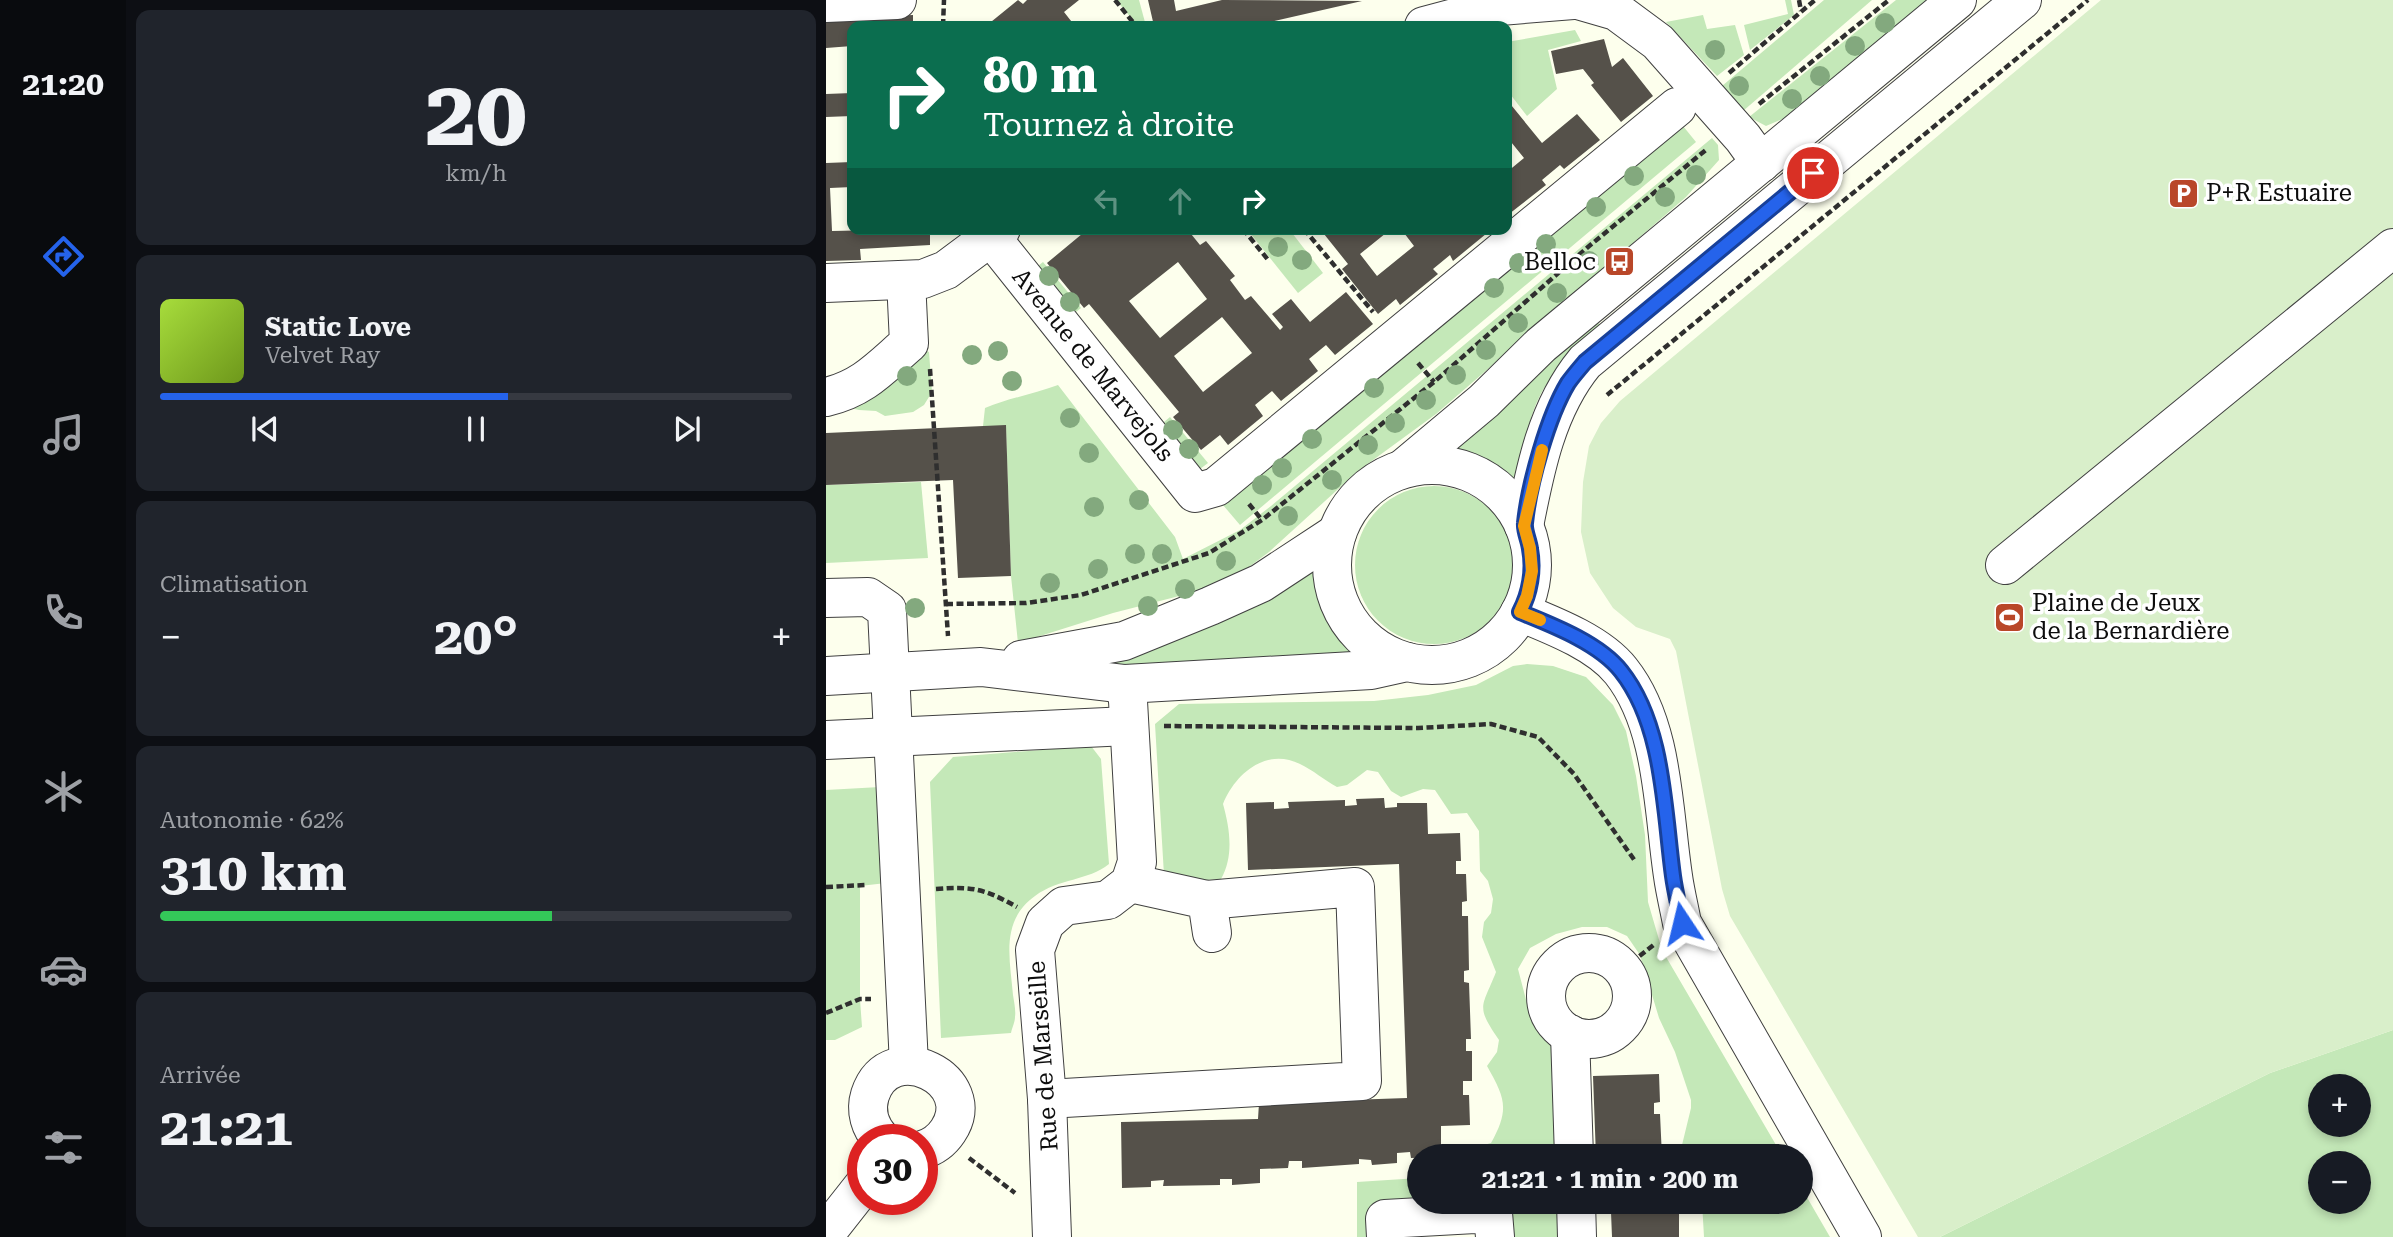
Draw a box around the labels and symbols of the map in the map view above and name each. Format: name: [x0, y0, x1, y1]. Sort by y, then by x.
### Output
pin: [1783, 143, 1843, 203]
parking icon: P+R Estuaire: [2166, 176, 2200, 210]
place label: P+R Estuaire: [2206, 179, 2352, 207]
bus stop icon: Belloc: [1602, 245, 1636, 279]
place label: Belloc: [1524, 248, 1596, 276]
street label: Avenue de Marvejols: [1007, 263, 1179, 467]
place label: Plaine de Jeux de la Bernardière: [2032, 589, 2229, 645]
sports icon: Plaine de Jeux de la Bernardière: [1992, 600, 2026, 634]
position arrow: [1645, 886, 1719, 960]
street label: Rue de Marseille: [1022, 960, 1064, 1152]
speed limit sign: 30: [847, 1124, 938, 1215]

